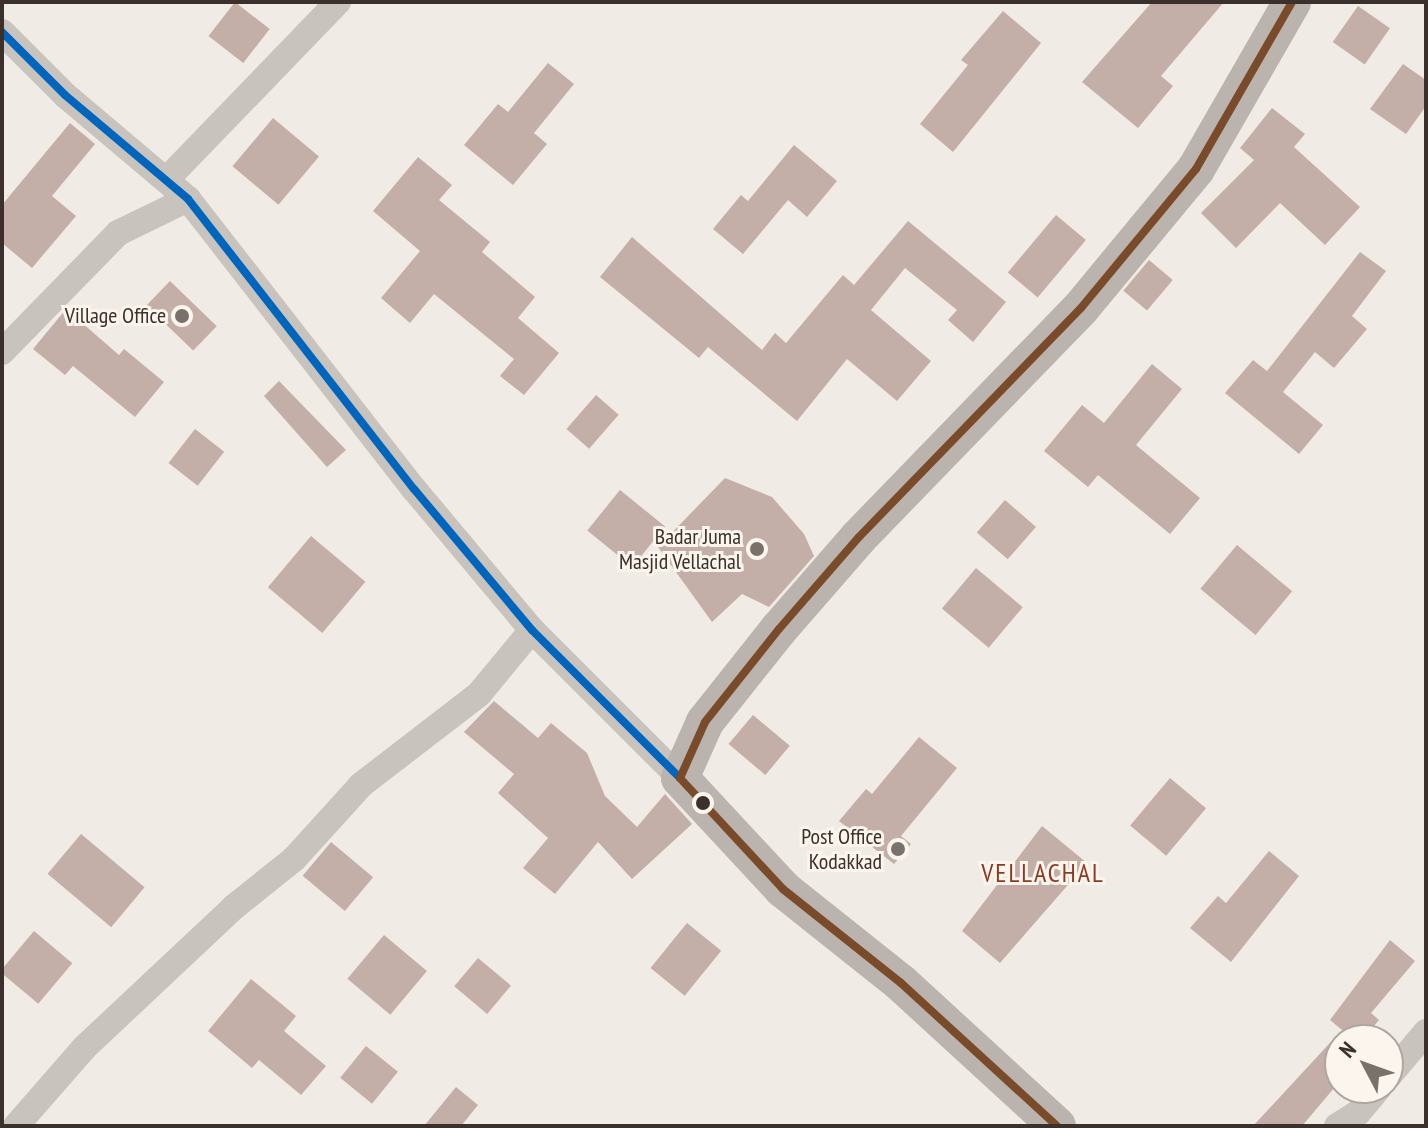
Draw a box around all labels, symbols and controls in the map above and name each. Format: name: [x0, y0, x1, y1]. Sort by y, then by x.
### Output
place label: Village Office: [65, 303, 166, 329]
marker: Village Office: [173, 307, 191, 325]
place label: Badar Juma Masjid Vellachal: [618, 523, 741, 574]
marker: Badar Juma Masjid Vellachal: [748, 540, 766, 558]
unlabelled marker: [695, 795, 711, 811]
place label: Post Office Kodakkad: [801, 823, 882, 874]
marker: Post Office Kodakkad: [889, 840, 907, 858]
district label: VELLACHAL: [981, 857, 1105, 889]
north arrow: [1324, 1024, 1404, 1104]
text: N: [1333, 1036, 1362, 1063]

